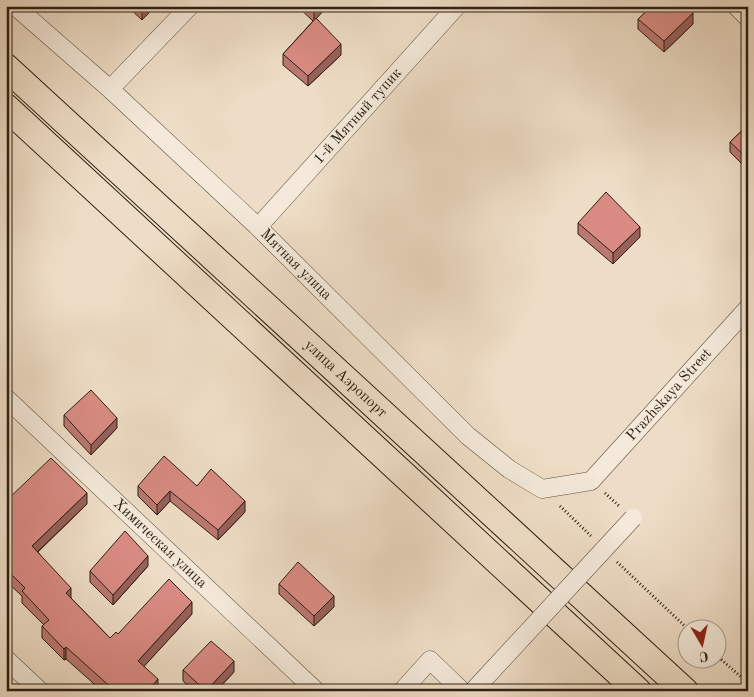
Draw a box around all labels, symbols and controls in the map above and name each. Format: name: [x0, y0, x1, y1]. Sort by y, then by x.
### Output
street label: 1-й Мятный тупик: [311, 65, 405, 167]
street label: Мятная улица: [257, 226, 335, 303]
street label: улица Аэропорт: [301, 337, 390, 421]
street label: Prazhskaya Street: [624, 346, 715, 444]
street label: Химическая улица: [110, 496, 210, 592]
north arrow: [676, 620, 726, 670]
text: С: [698, 648, 710, 663]

